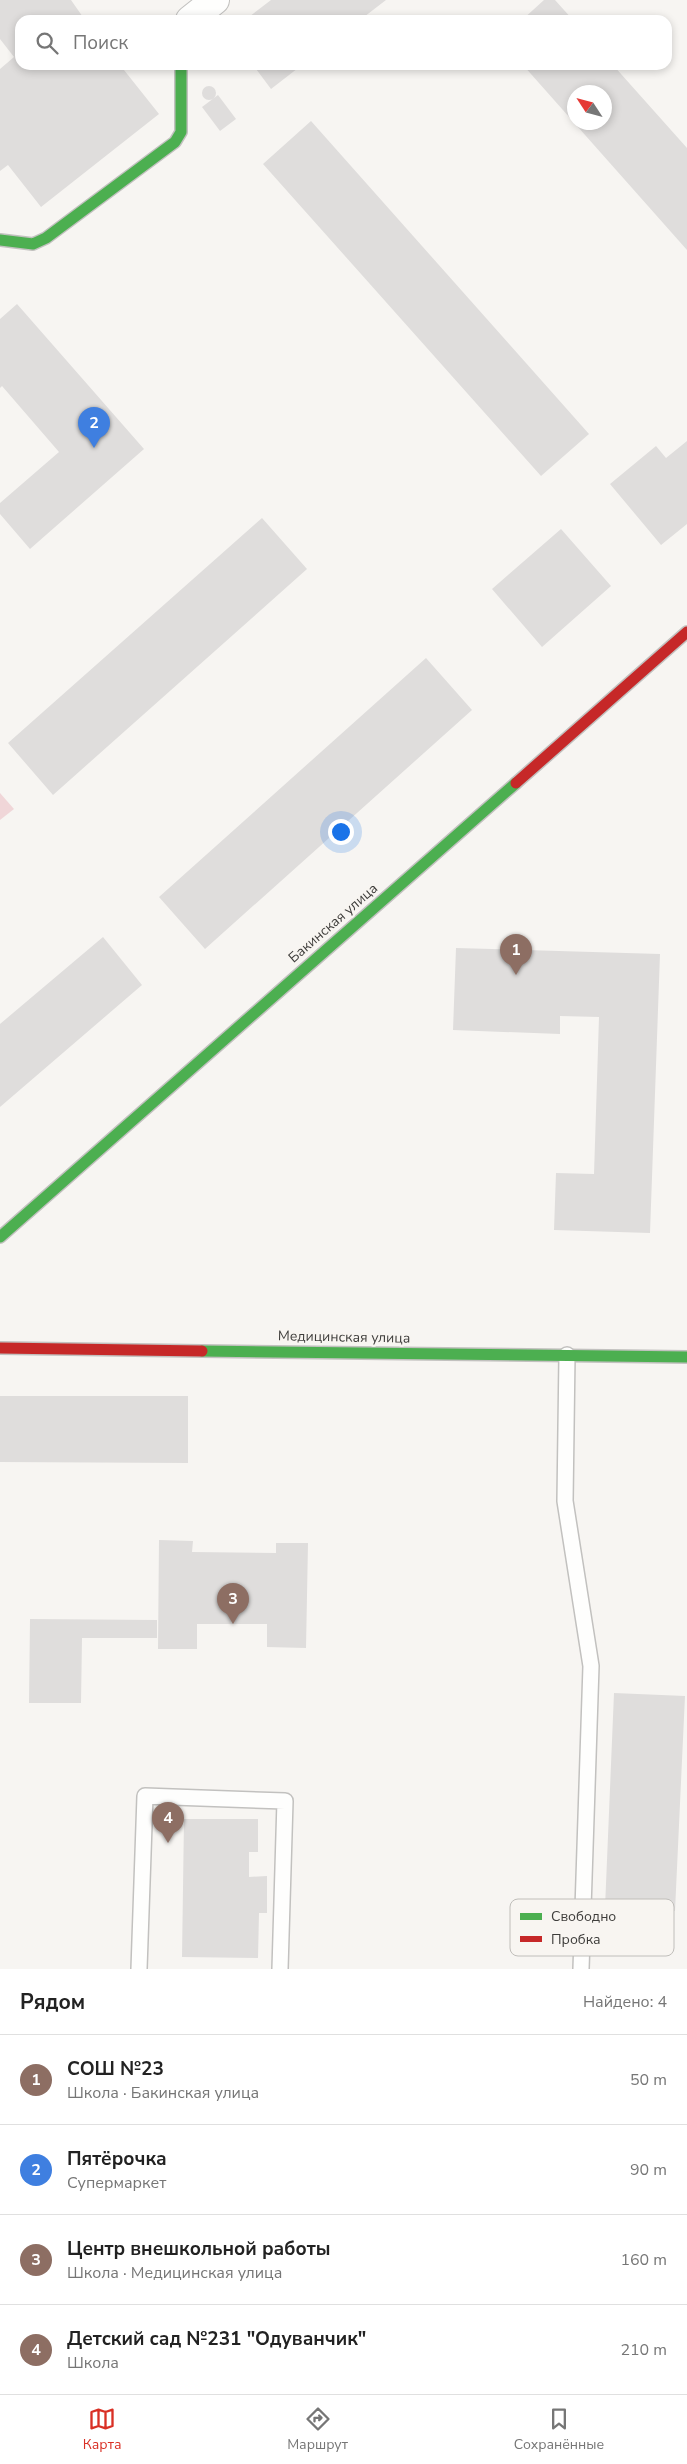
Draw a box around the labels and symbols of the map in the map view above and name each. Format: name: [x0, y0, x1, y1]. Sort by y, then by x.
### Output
north arrow: [567, 85, 612, 130]
pin: 2: [78, 407, 110, 448]
your location: [328, 819, 354, 845]
street label: Бакинская улица: [284, 879, 382, 967]
pin: 1: [500, 934, 532, 975]
street label: Медицинская улица: [278, 1326, 410, 1348]
pin: 3: [217, 1583, 249, 1624]
pin: 4: [152, 1802, 184, 1843]
legend: [510, 1899, 674, 1956]
text: Свободно: [551, 1907, 616, 1926]
text: Пробка: [551, 1930, 601, 1949]

